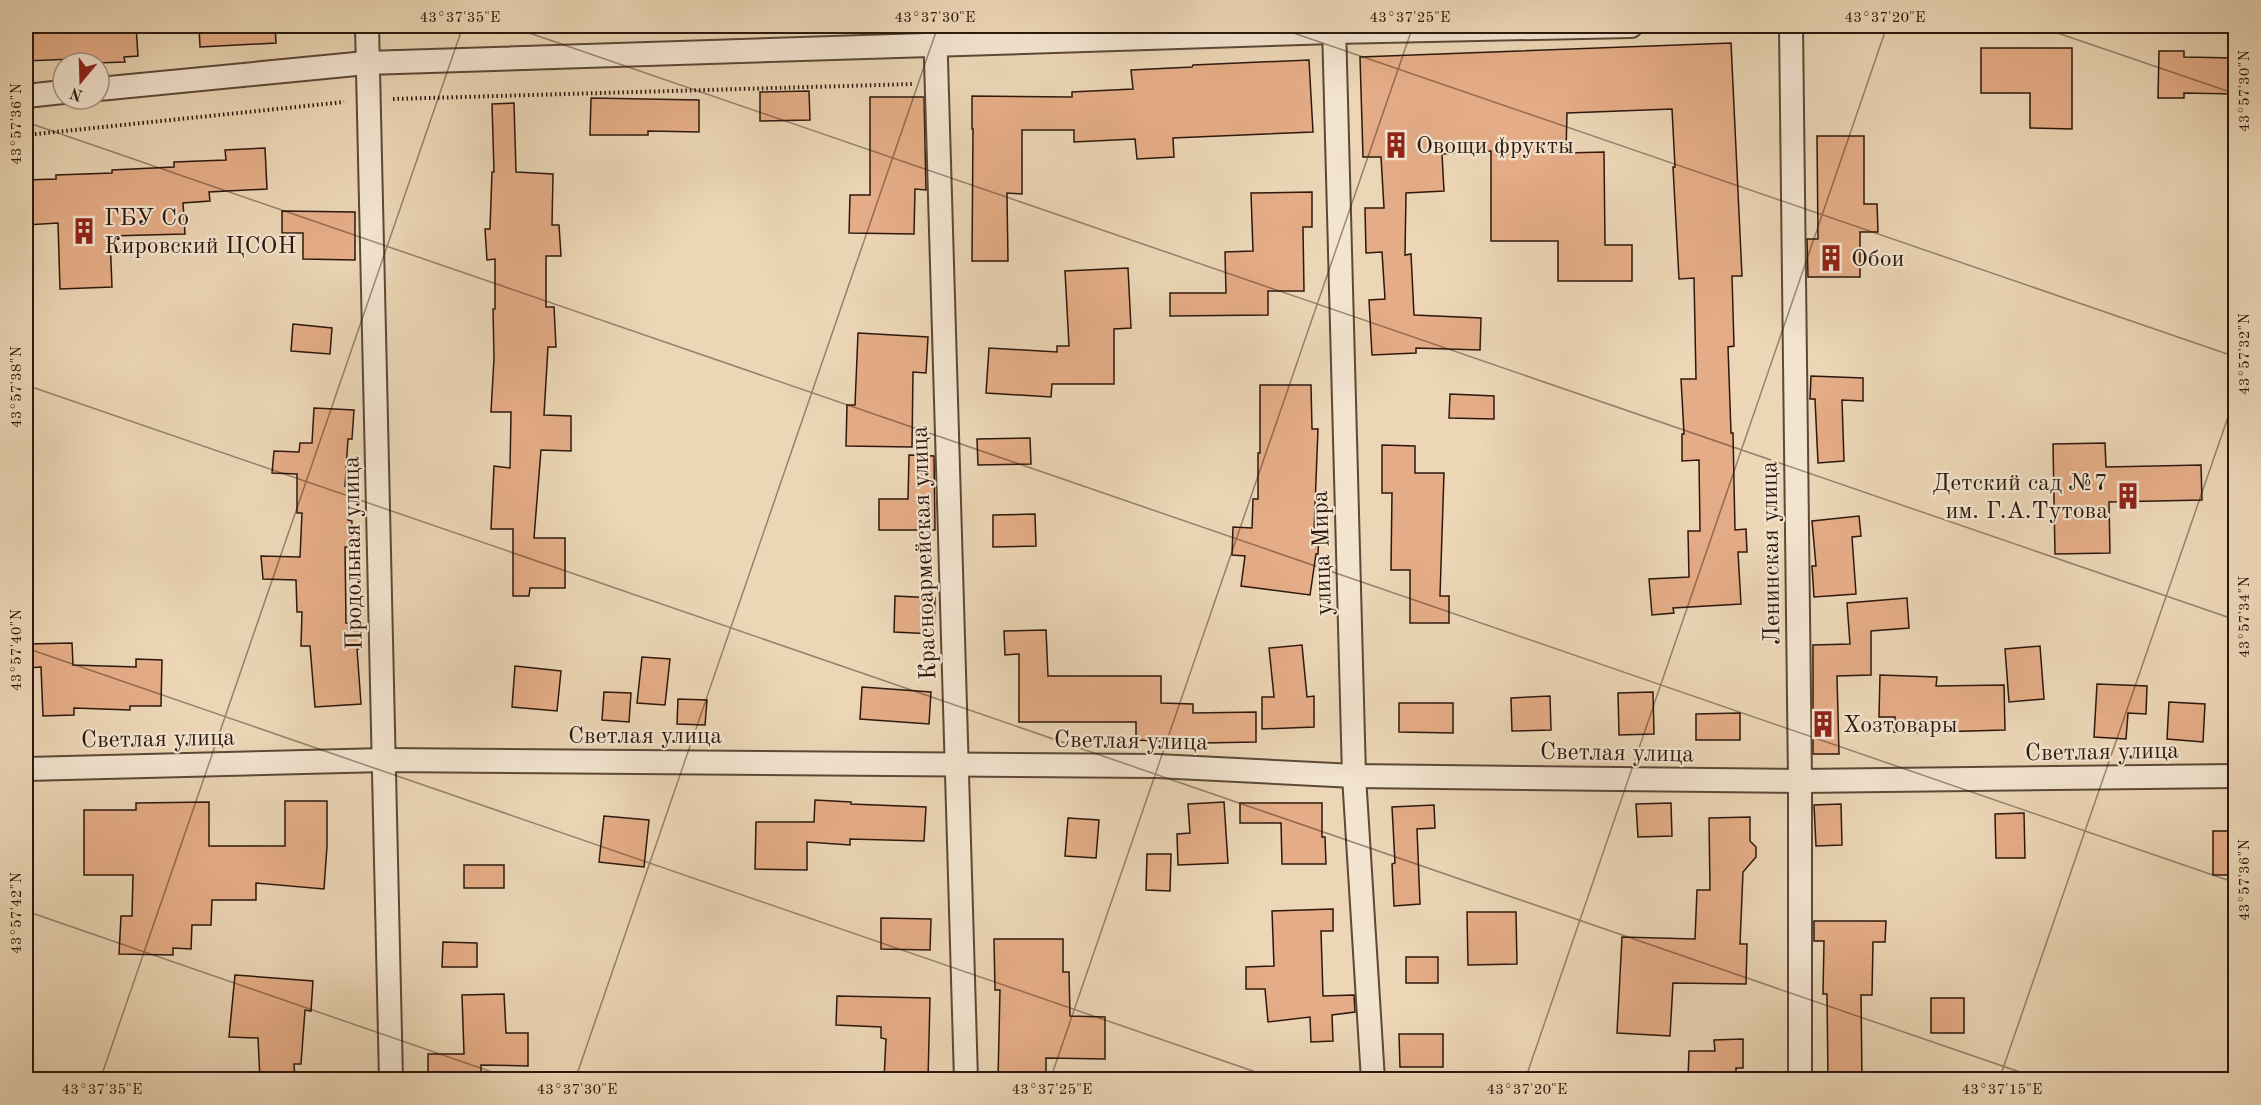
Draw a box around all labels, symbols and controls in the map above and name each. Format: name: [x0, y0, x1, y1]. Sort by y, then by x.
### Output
text: 43°37'35"E: [420, 11, 500, 26]
text: 43°37'30"E: [895, 11, 975, 26]
text: 43°37'25"E: [1370, 11, 1450, 26]
text: 43°37'20"E: [1845, 11, 1925, 26]
text: 43°57'30"N: [2238, 50, 2253, 132]
north arrow: [51, 51, 111, 111]
text: 43°57'36"N: [10, 83, 25, 165]
text: N: [68, 83, 85, 103]
building icon: Овощи фрукты: [1381, 130, 1411, 160]
place label: Овощи фрукты: [1416, 135, 1574, 159]
place label: ГБУ Со Кировский ЦСОН: [104, 207, 296, 259]
building icon: ГБУ Со Кировский ЦСОН: [69, 216, 99, 246]
building icon: Обои: [1816, 243, 1846, 273]
place label: Обои: [1851, 248, 1905, 272]
text: 43°57'32"N: [2238, 313, 2253, 395]
text: 43°57'38"N: [10, 346, 25, 428]
street label: Красноармейская улица: [909, 425, 941, 680]
street label: Продольная улица: [340, 456, 368, 650]
street label: Ленинская улица: [1758, 461, 1786, 645]
place label: Детский сад №7 им. Г.А.Тутова: [1932, 472, 2108, 524]
building icon: Детский сад №7 им. Г.А.Тутова: [2113, 481, 2143, 511]
street label: улица Мира: [1309, 490, 1337, 616]
text: 43°57'34"N: [2238, 576, 2253, 658]
text: 43°57'40"N: [10, 609, 25, 691]
building icon: Хозтовары: [1808, 709, 1838, 739]
place label: Хозтовары: [1843, 714, 1958, 738]
street label: Светлая улица: [568, 725, 722, 749]
street label: Светлая улица: [81, 727, 235, 753]
street label: Светлая улица: [1054, 729, 1208, 755]
street label: Светлая улица: [2025, 740, 2179, 766]
street label: Светлая улица: [1540, 741, 1694, 767]
text: 43°57'36"N: [2238, 839, 2253, 921]
text: 43°57'42"N: [10, 872, 25, 954]
text: 43°37'35"E: [62, 1083, 142, 1098]
text: 43°37'30"E: [537, 1083, 617, 1098]
text: 43°37'25"E: [1012, 1083, 1092, 1098]
text: 43°37'20"E: [1487, 1083, 1567, 1098]
text: 43°37'15"E: [1962, 1083, 2042, 1098]

